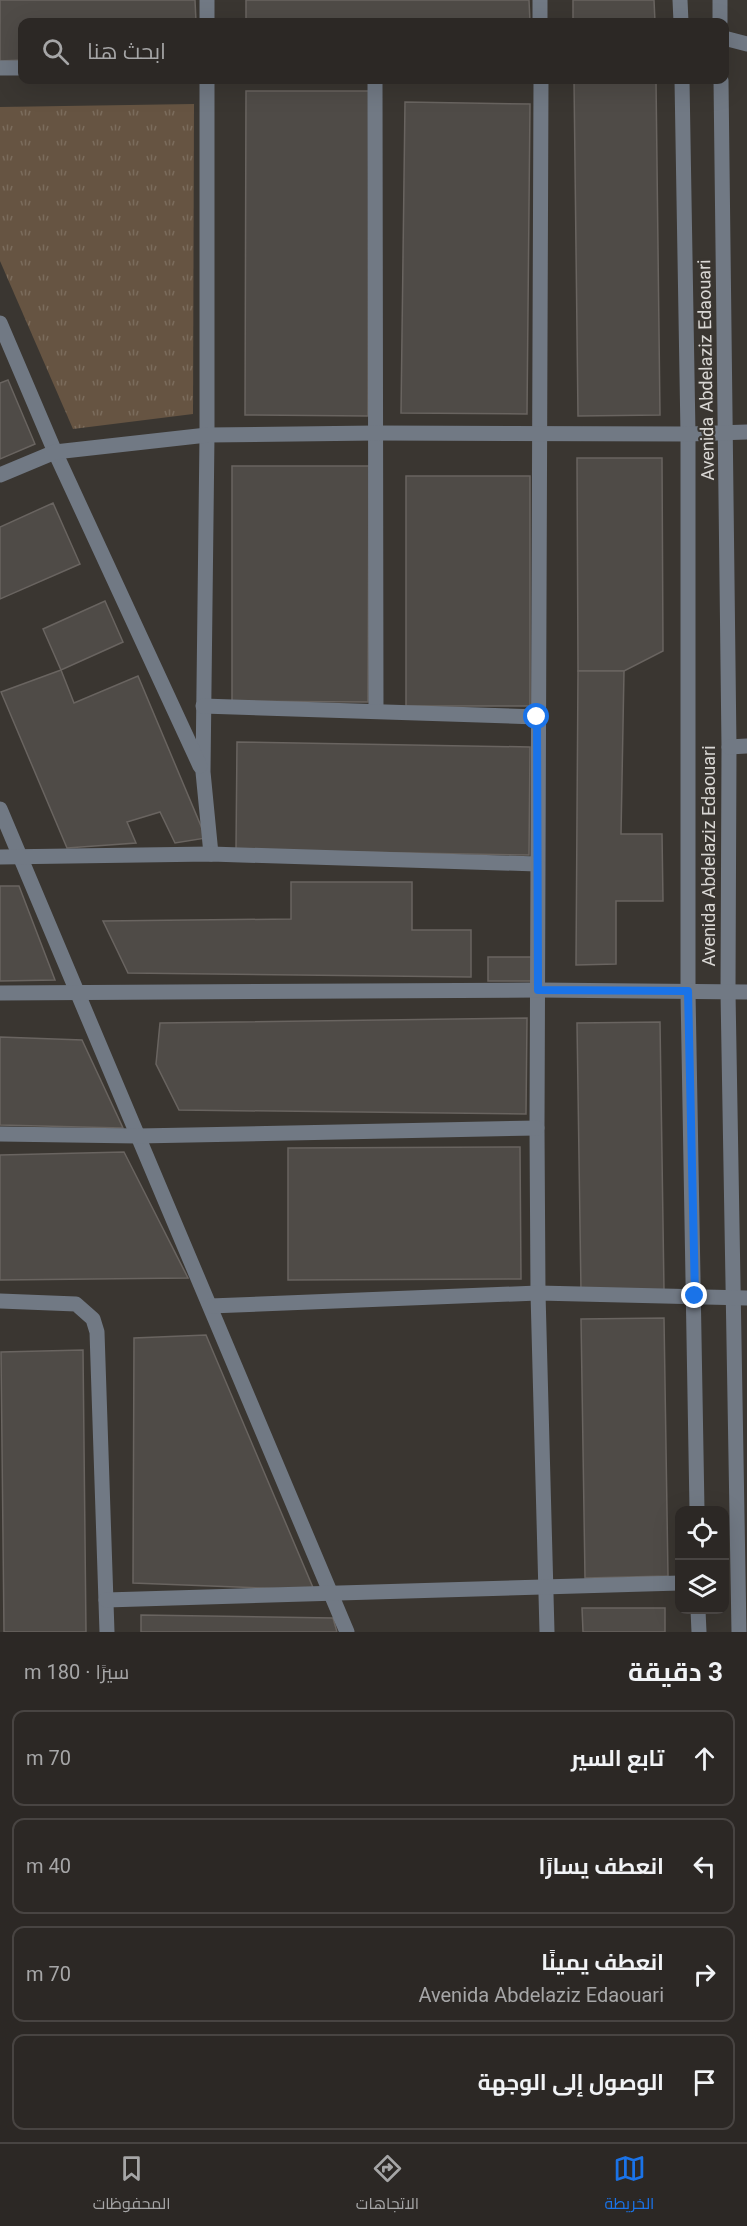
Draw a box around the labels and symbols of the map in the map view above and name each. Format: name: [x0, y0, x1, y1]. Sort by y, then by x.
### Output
street label: Avenida Abdelaziz Edaouari: [693, 259, 718, 481]
route start: [523, 703, 549, 729]
street label: Avenida Abdelaziz Edaouari: [698, 745, 719, 967]
route end: [681, 1282, 707, 1308]

